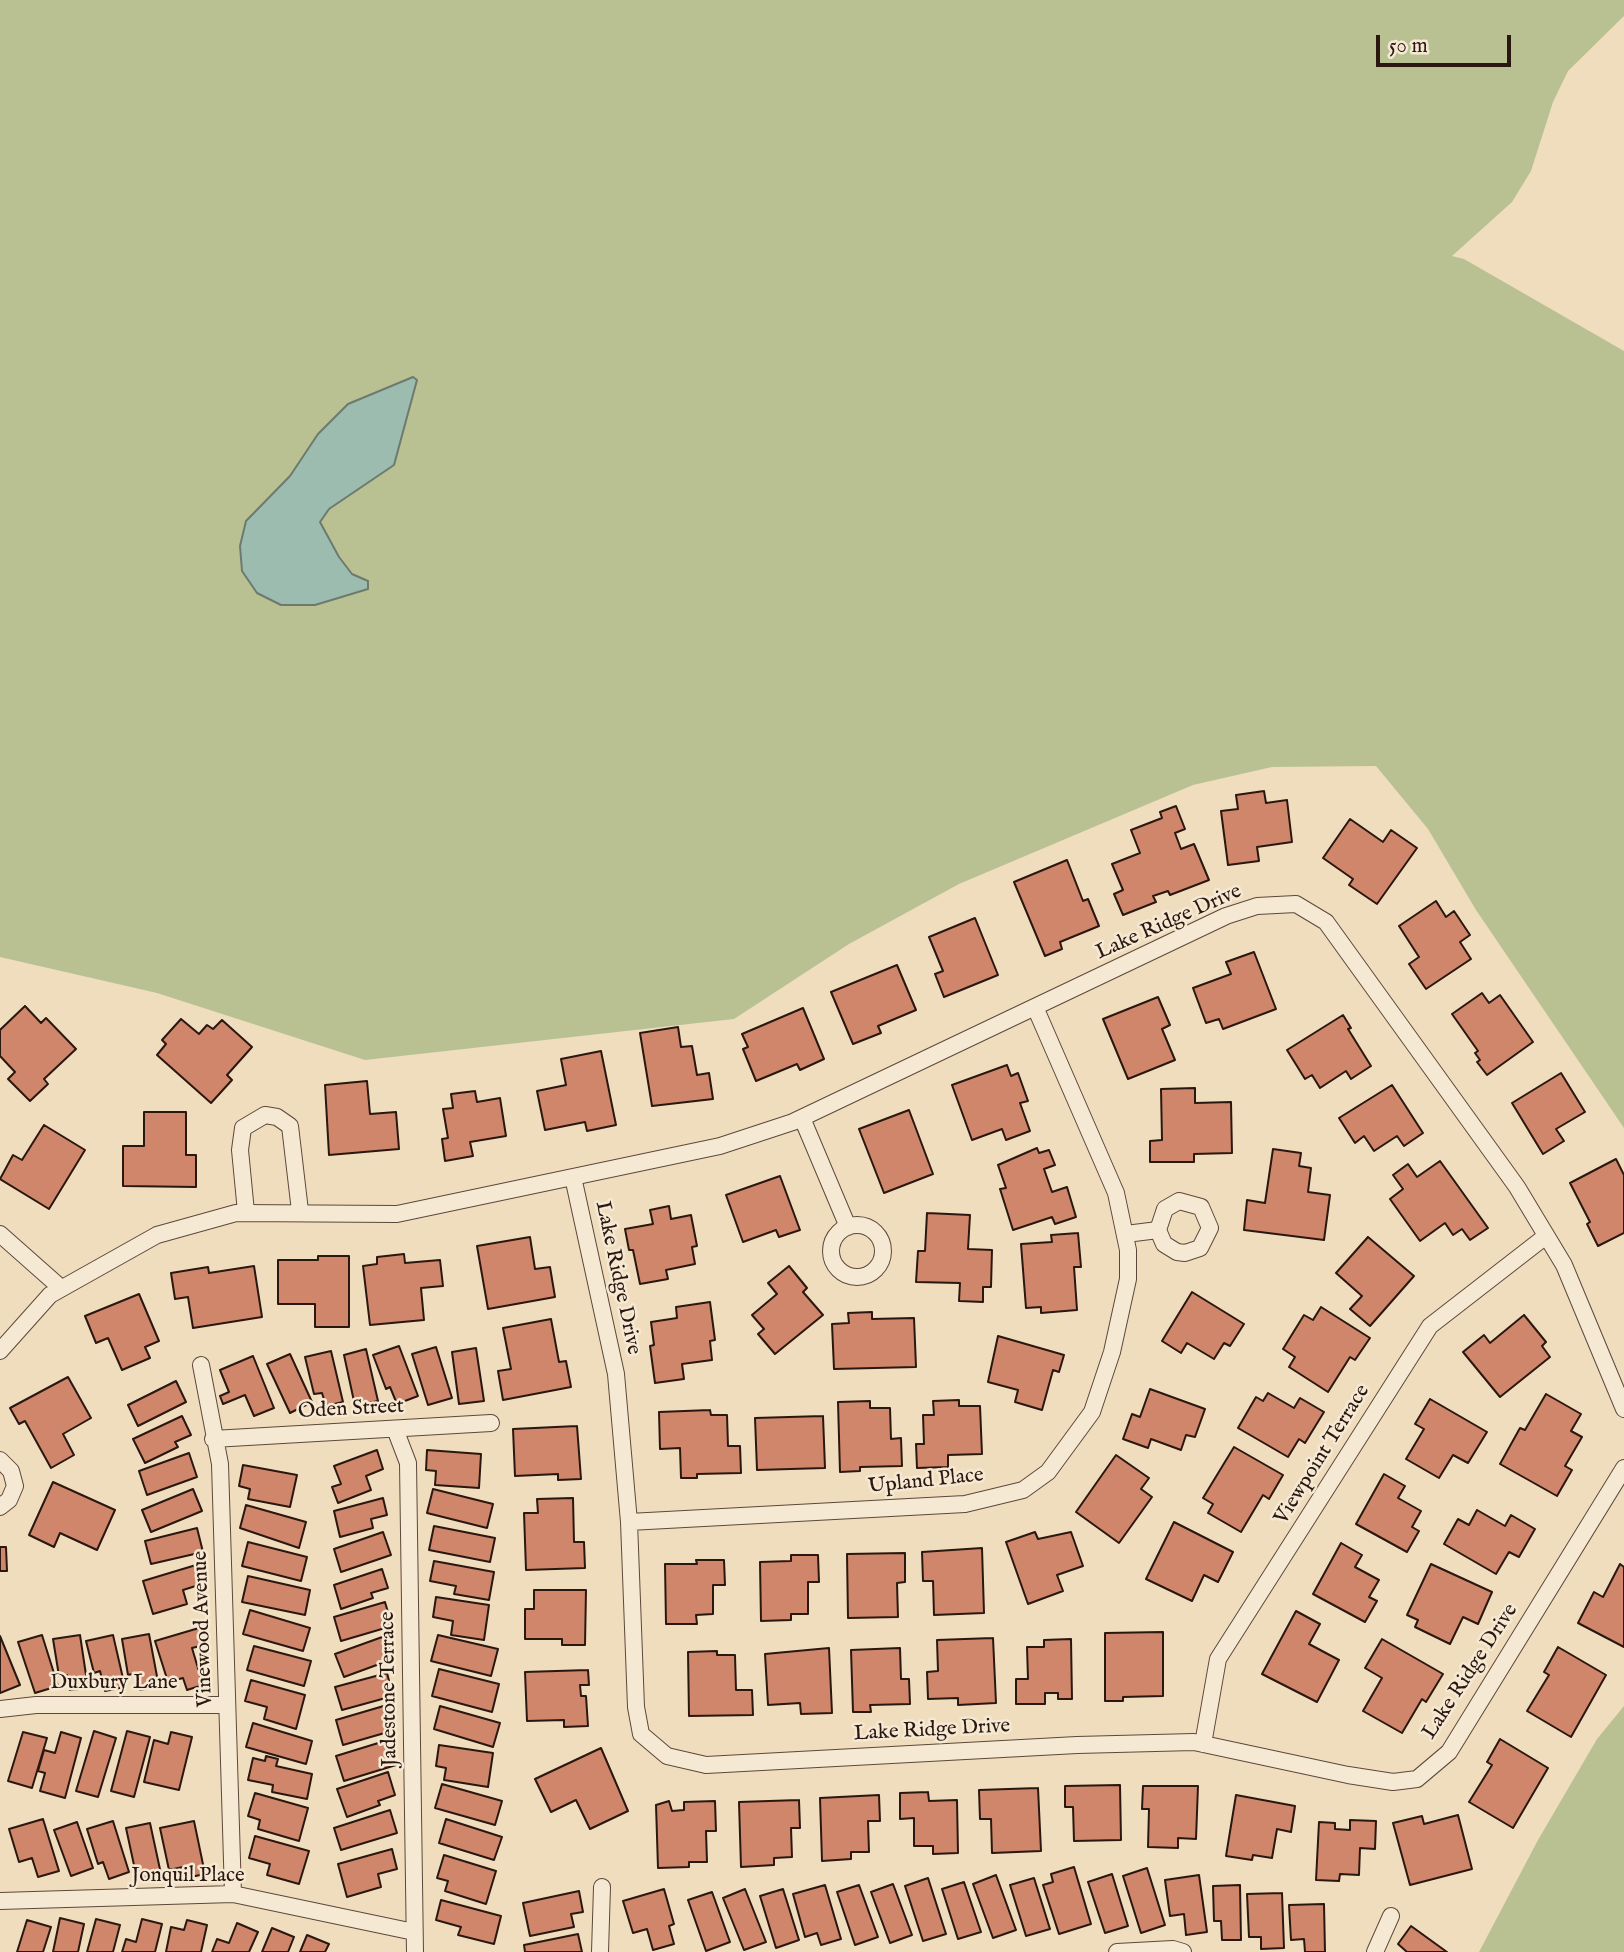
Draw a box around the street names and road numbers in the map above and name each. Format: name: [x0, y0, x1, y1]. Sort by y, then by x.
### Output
street label: Lake Ridge Drive: [1092, 880, 1246, 966]
street label: Lake Ridge Drive: [588, 1199, 646, 1357]
street label: Viewpoint Terrace: [1270, 1380, 1376, 1530]
street label: Oden Street: [297, 1395, 405, 1425]
street label: Upland Place: [867, 1463, 985, 1501]
street label: Vinewood Avenue: [189, 1550, 219, 1708]
street label: Lake Ridge Drive: [1418, 1600, 1524, 1744]
street label: Jadestone Terrace: [376, 1611, 404, 1767]
street label: Duxbury Lane: [50, 1671, 178, 1697]
street label: Lake Ridge Drive: [853, 1714, 1011, 1748]
street label: Jonquil Place: [131, 1864, 245, 1890]

